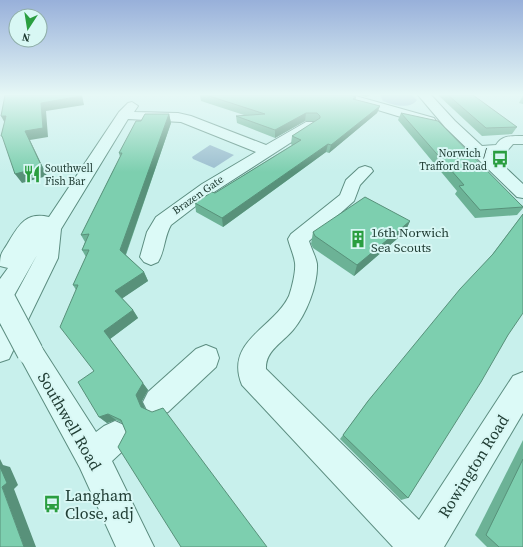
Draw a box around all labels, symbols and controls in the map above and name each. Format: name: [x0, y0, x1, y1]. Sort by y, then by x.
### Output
north arrow: [8, 8, 48, 48]
text: N: [21, 29, 32, 45]
place label: Norwich / Trafford Road: [419, 146, 488, 174]
bus stop icon: Norwich / Trafford Road: [490, 149, 510, 169]
place label: Southwell Fish Bar: [45, 161, 93, 189]
restaurant icon: Southwell Fish Bar: [22, 164, 42, 184]
street label: Brazen Gate: [169, 172, 227, 218]
place label: 16th Norwich Sea Scouts: [371, 224, 449, 256]
building icon: 16th Norwich Sea Scouts: [348, 229, 368, 249]
street label: Southwell Road: [33, 368, 107, 474]
street label: Rowington Road: [432, 410, 514, 522]
place label: Langham Close, adj: [65, 484, 134, 524]
bus stop icon: Langham Close, adj: [42, 494, 62, 514]

